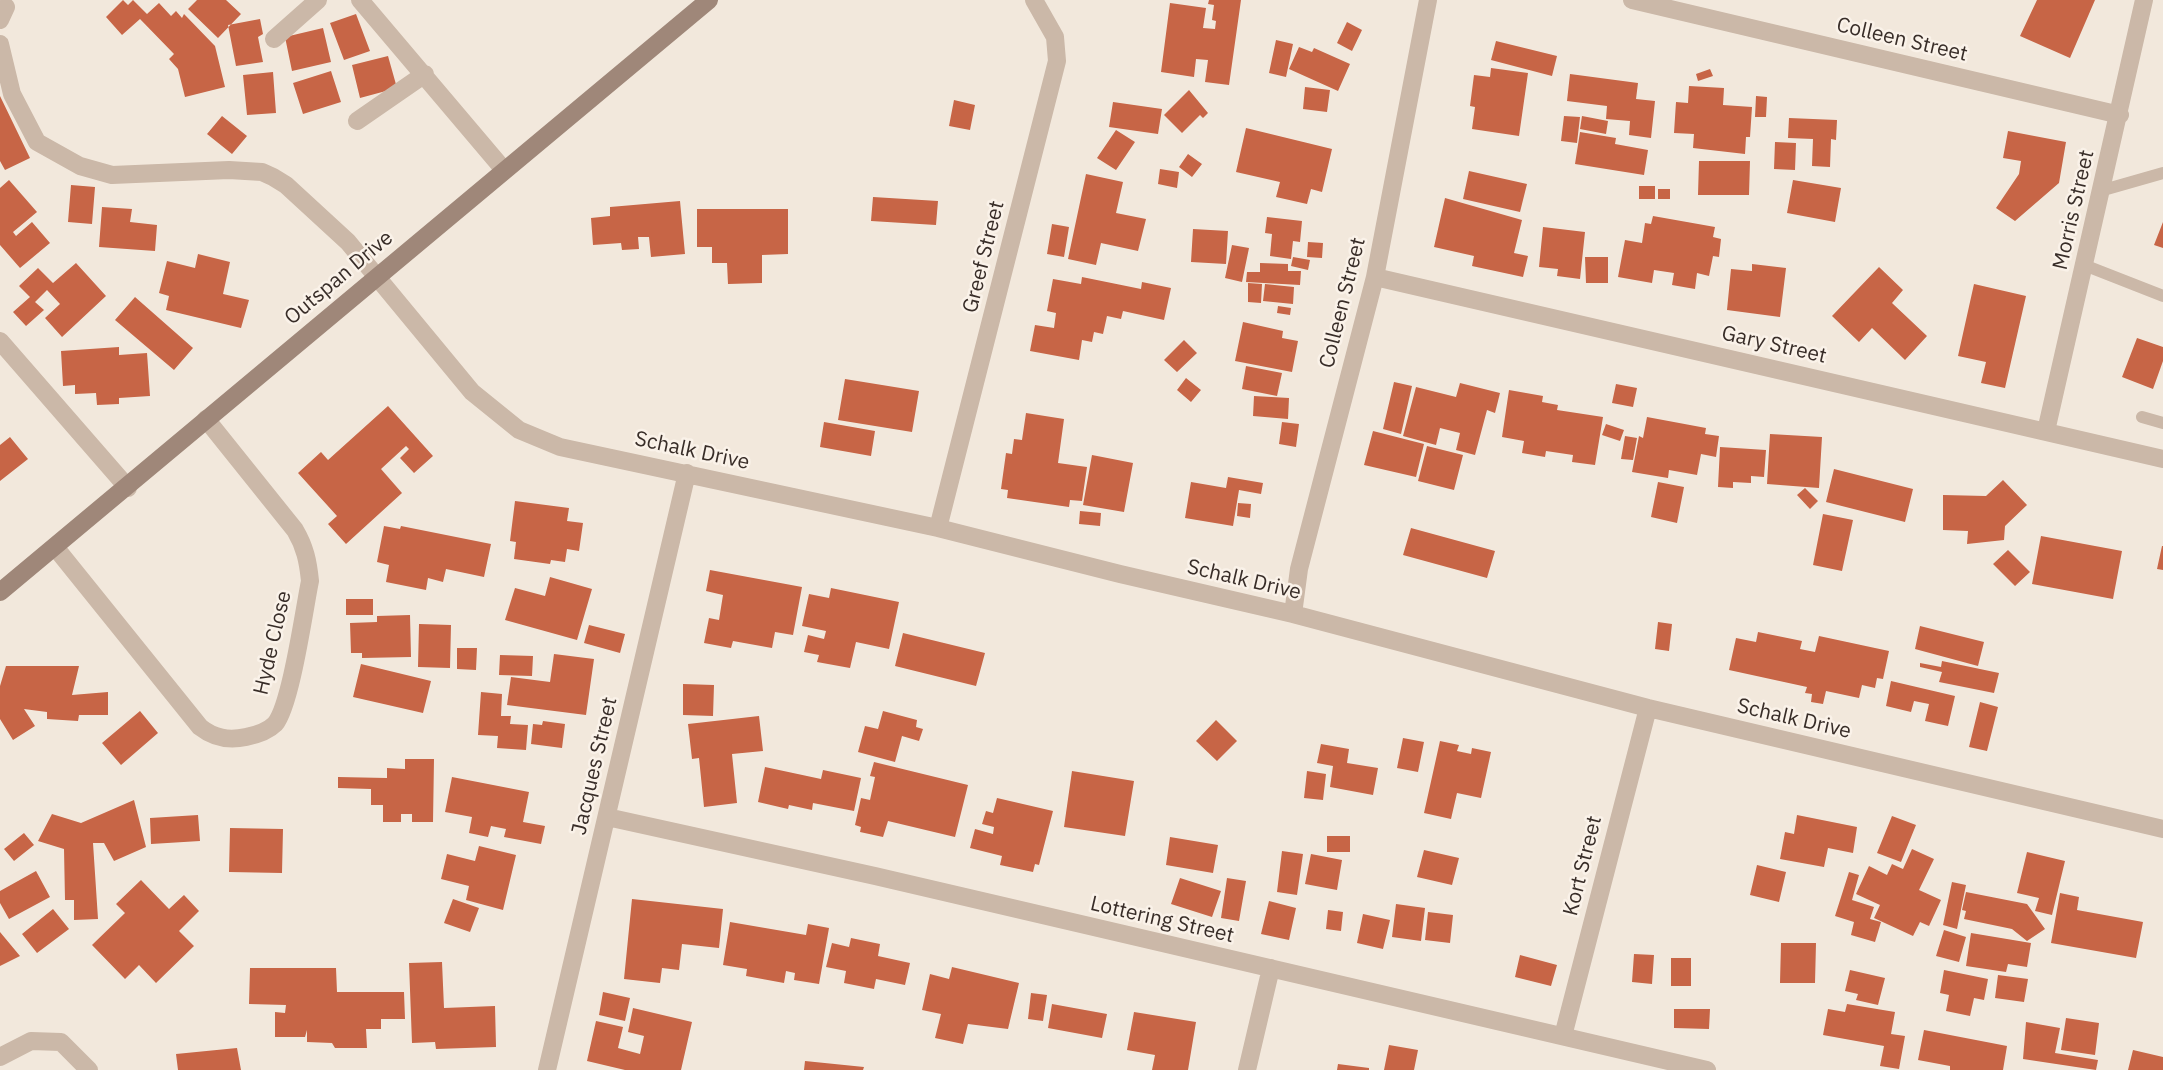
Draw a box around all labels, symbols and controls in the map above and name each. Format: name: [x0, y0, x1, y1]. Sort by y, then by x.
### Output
street label: Colleen Street: [1834, 13, 1970, 67]
street label: Morris Street: [2048, 148, 2100, 272]
street label: Greef Street: [958, 198, 1010, 316]
street label: Outspan Drive: [280, 225, 398, 331]
street label: Colleen Street: [1315, 235, 1371, 371]
street label: Gary Street: [1719, 321, 1829, 369]
street label: Schalk Drive: [632, 427, 752, 475]
street label: Schalk Drive: [1184, 555, 1304, 605]
street label: Hyde Close: [249, 588, 297, 698]
street label: Schalk Drive: [1734, 694, 1854, 744]
street label: Jacques Street: [567, 695, 623, 837]
street label: Kort Street: [1558, 813, 1608, 919]
street label: Lottering Street: [1088, 891, 1236, 949]

